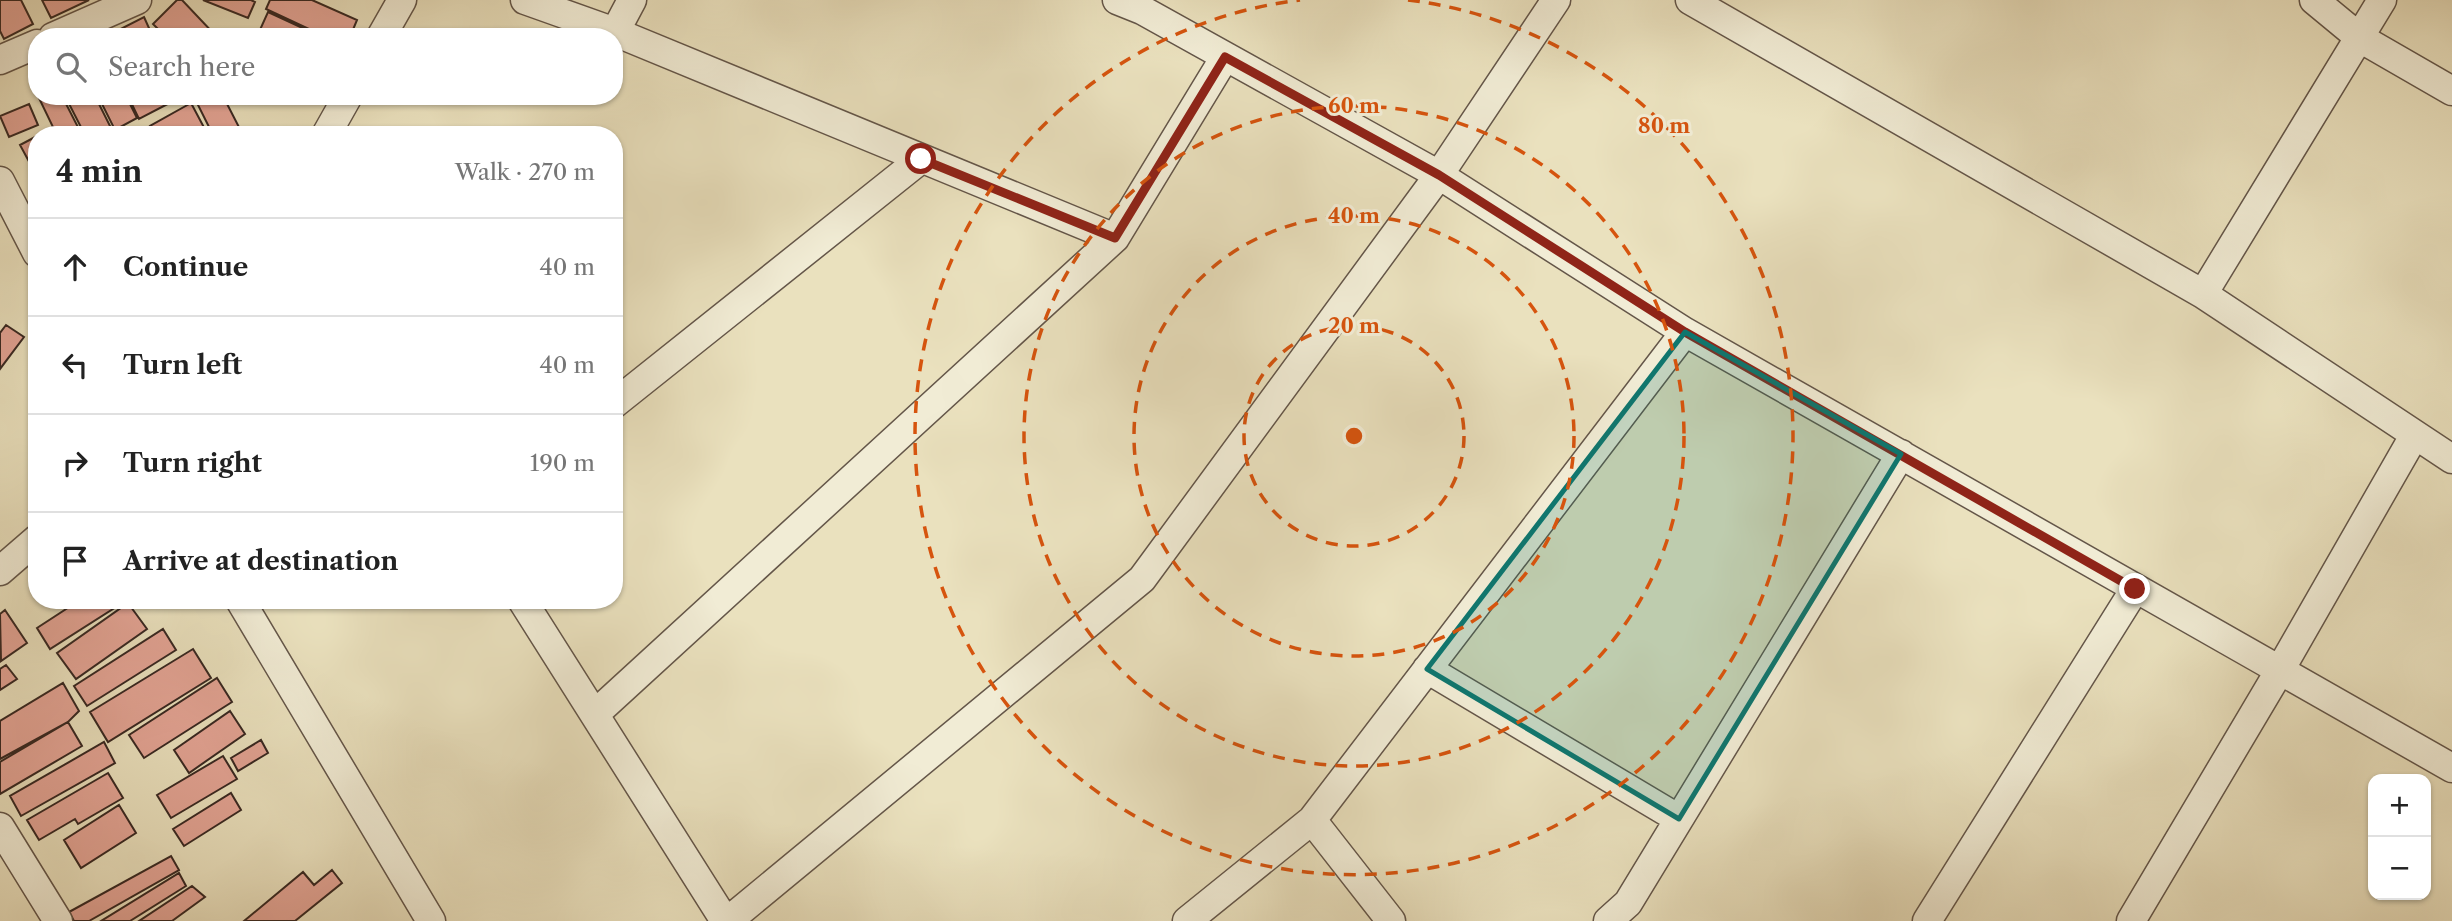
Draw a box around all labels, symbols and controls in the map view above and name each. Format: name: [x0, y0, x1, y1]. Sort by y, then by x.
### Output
search box: [28, 28, 623, 105]
icon: search: [52, 48, 90, 86]
text: Search here: [108, 51, 255, 83]
text: 60 m: [1328, 93, 1380, 118]
text: 80 m: [1638, 113, 1690, 138]
route start: [905, 143, 936, 174]
text: 4 min: [56, 153, 142, 190]
text: Walk · 270 m: [455, 158, 595, 186]
text: 40 m: [1328, 203, 1380, 228]
icon: ahead: [56, 248, 94, 286]
text: Continue: [123, 251, 248, 283]
text: 40 m: [540, 253, 595, 281]
text: 20 m: [1328, 313, 1380, 338]
icon: left: [56, 346, 94, 384]
text: Turn left: [123, 349, 242, 381]
text: 40 m: [540, 351, 595, 379]
centre of rings: [1342, 424, 1366, 448]
icon: right: [56, 444, 94, 482]
text: Turn right: [123, 447, 262, 479]
text: 190 m: [530, 449, 595, 477]
icon: arrive: [56, 542, 94, 580]
text: Arrive at destination: [123, 545, 398, 577]
route end: [2119, 573, 2150, 604]
map controls: [2368, 774, 2431, 900]
button: +: [2368, 774, 2431, 837]
button: −: [2368, 837, 2431, 900]

